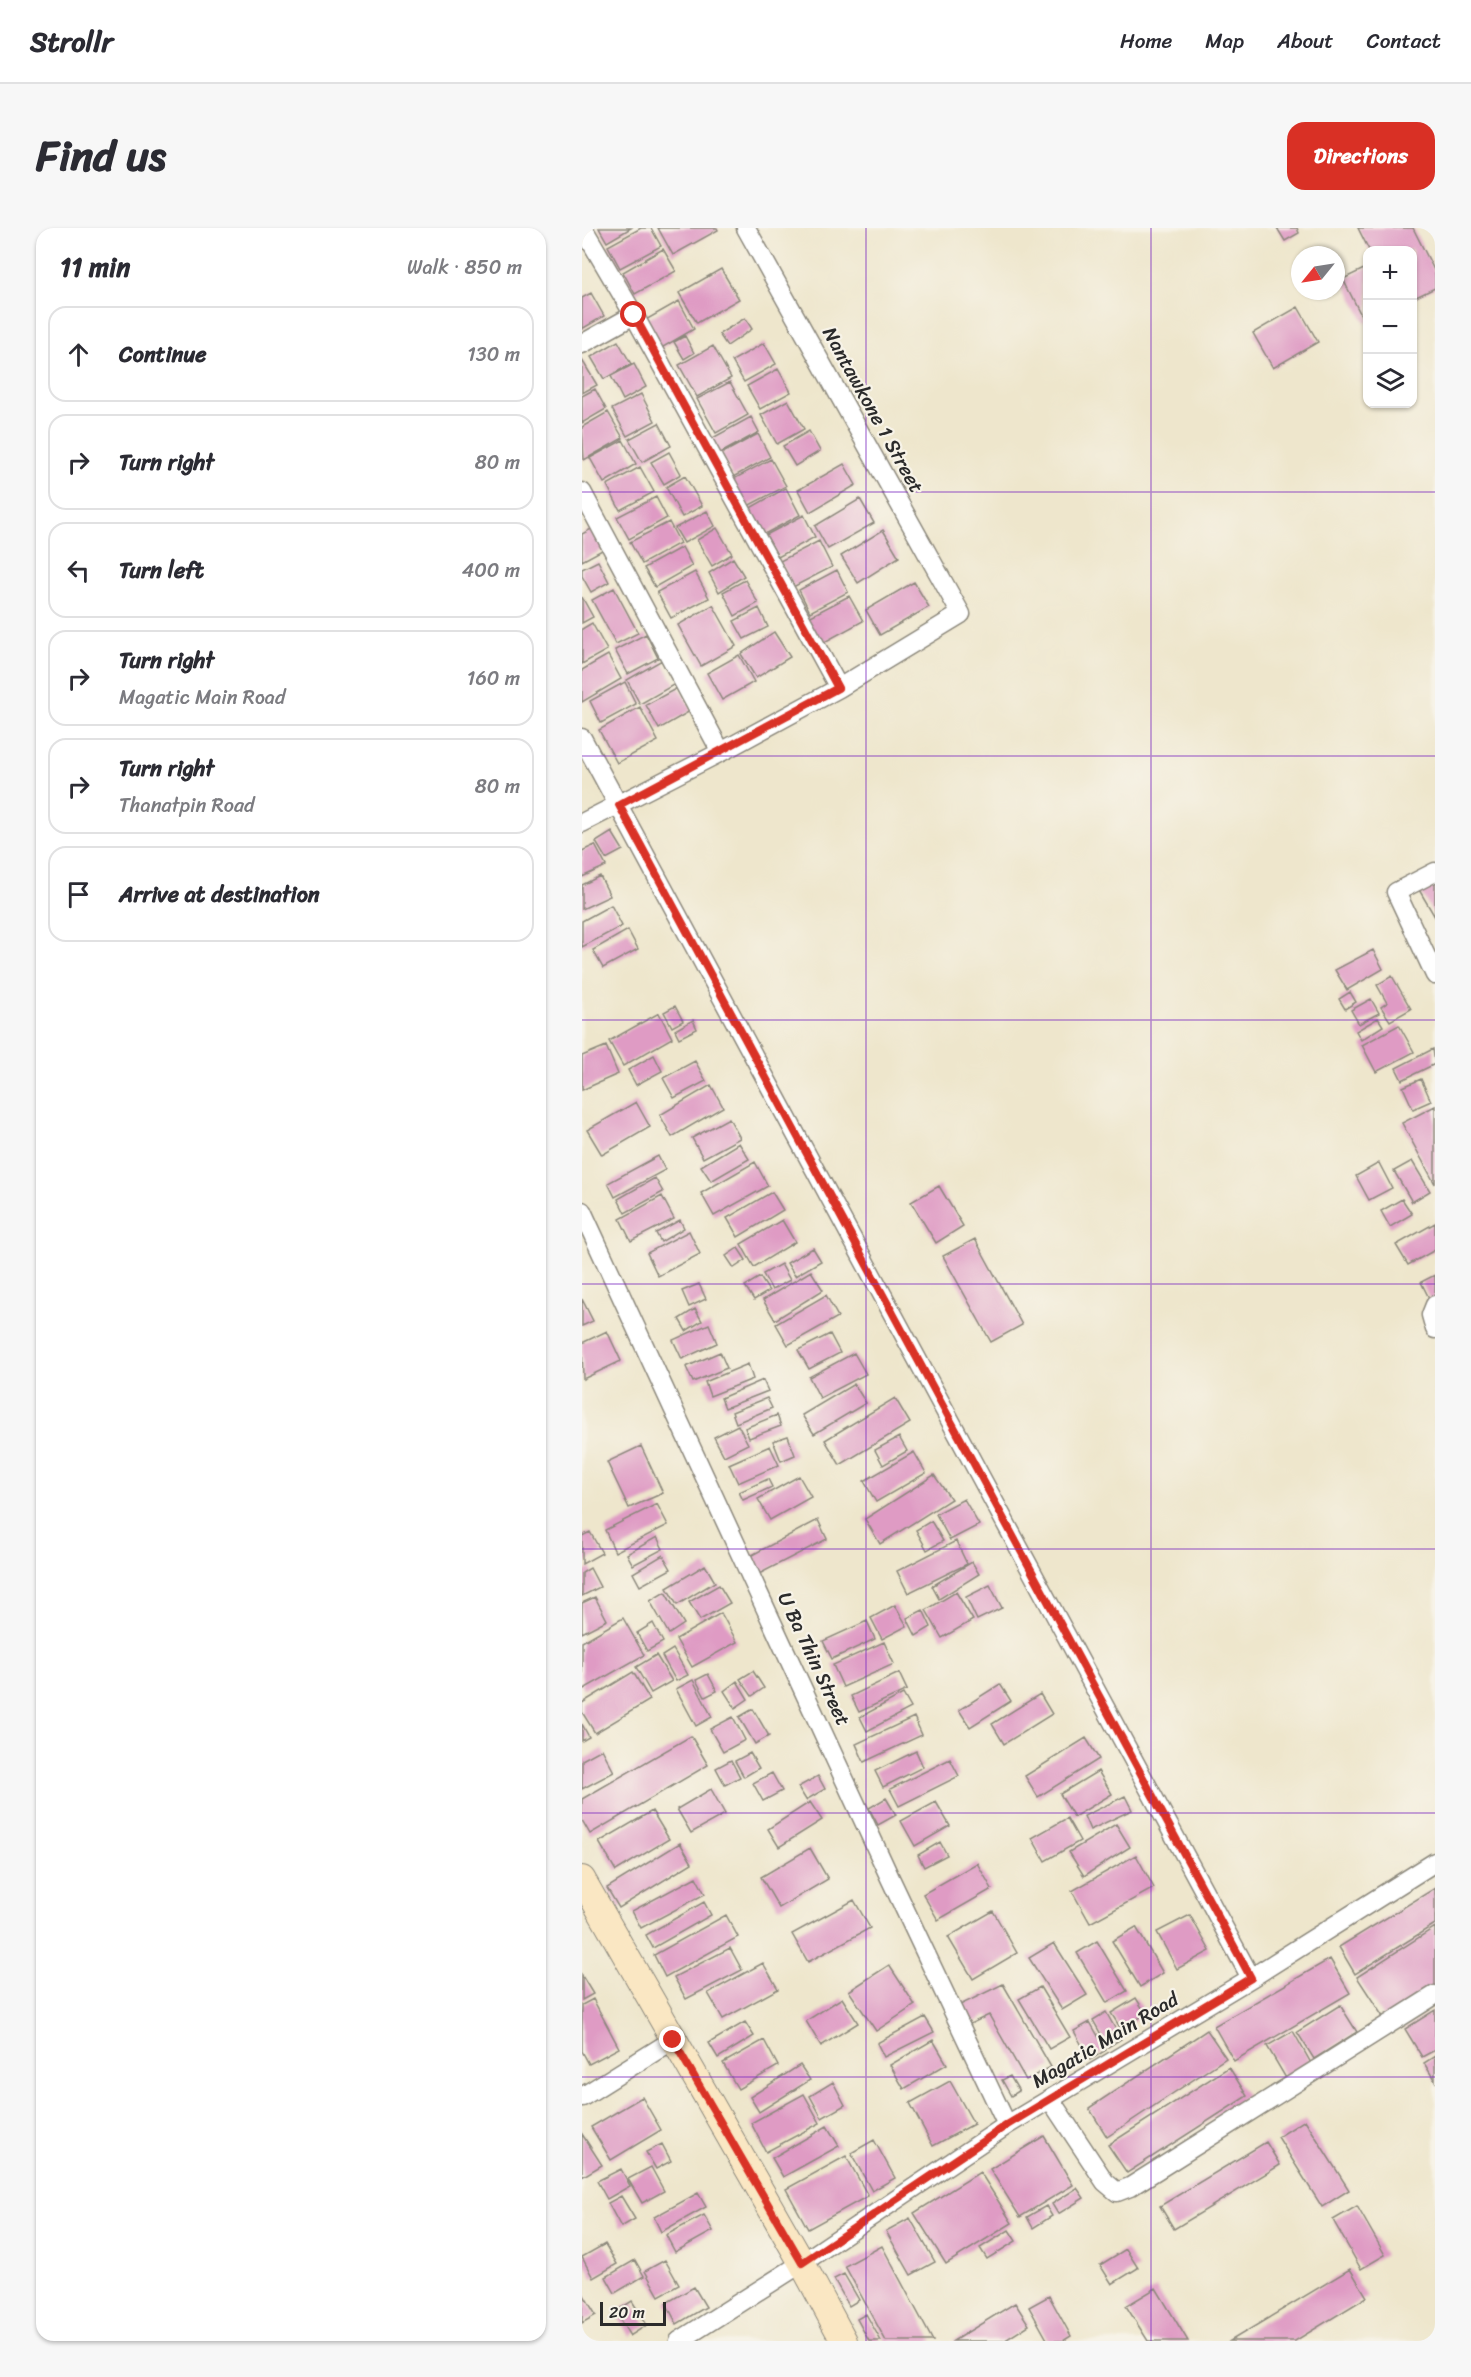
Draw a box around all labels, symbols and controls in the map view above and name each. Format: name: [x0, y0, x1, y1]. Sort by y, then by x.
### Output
text: Strollr: [30, 17, 113, 66]
text: Home: [1120, 22, 1172, 60]
text: Map: [1205, 22, 1244, 60]
text: About: [1277, 22, 1334, 60]
text: Contact: [1367, 22, 1441, 60]
text: Find us: [36, 119, 166, 193]
button: Directions: [1287, 122, 1435, 190]
text: 11 min: [60, 244, 130, 290]
north arrow: [1291, 246, 1345, 300]
map controls: [1363, 246, 1417, 408]
button: +: [1363, 246, 1417, 300]
text: Walk · 850 m: [407, 250, 522, 285]
button: −: [1363, 300, 1417, 354]
route start: [620, 301, 646, 327]
street label: Nantawkone 1 Street: [813, 320, 934, 500]
text: Continue: [119, 335, 207, 374]
text: 130 m: [467, 337, 520, 372]
icon: ahead: [62, 338, 95, 371]
button: layers: [1363, 354, 1417, 408]
text: Turn right: [119, 443, 214, 482]
text: 80 m: [475, 445, 520, 480]
icon: right: [62, 446, 95, 479]
text: Turn left: [119, 551, 204, 590]
text: 400 m: [462, 553, 520, 588]
icon: left: [62, 554, 95, 587]
text: Turn right: [119, 641, 214, 680]
text: 160 m: [467, 661, 520, 696]
icon: right: [62, 662, 95, 695]
text: Magatic Main Road: [119, 680, 285, 715]
text: Turn right: [119, 749, 214, 788]
text: 80 m: [475, 769, 520, 804]
icon: right: [62, 770, 95, 803]
text: Thanatpin Road: [119, 788, 254, 823]
text: Arrive at destination: [119, 875, 320, 914]
icon: arrive: [62, 878, 95, 911]
street label: U Ba Thin Street: [768, 1586, 861, 1732]
street label: Magatic Main Road: [1025, 1981, 1187, 2098]
route end: [659, 2026, 685, 2052]
text: 20 m: [609, 2298, 645, 2327]
scale bar: [600, 2299, 666, 2326]

